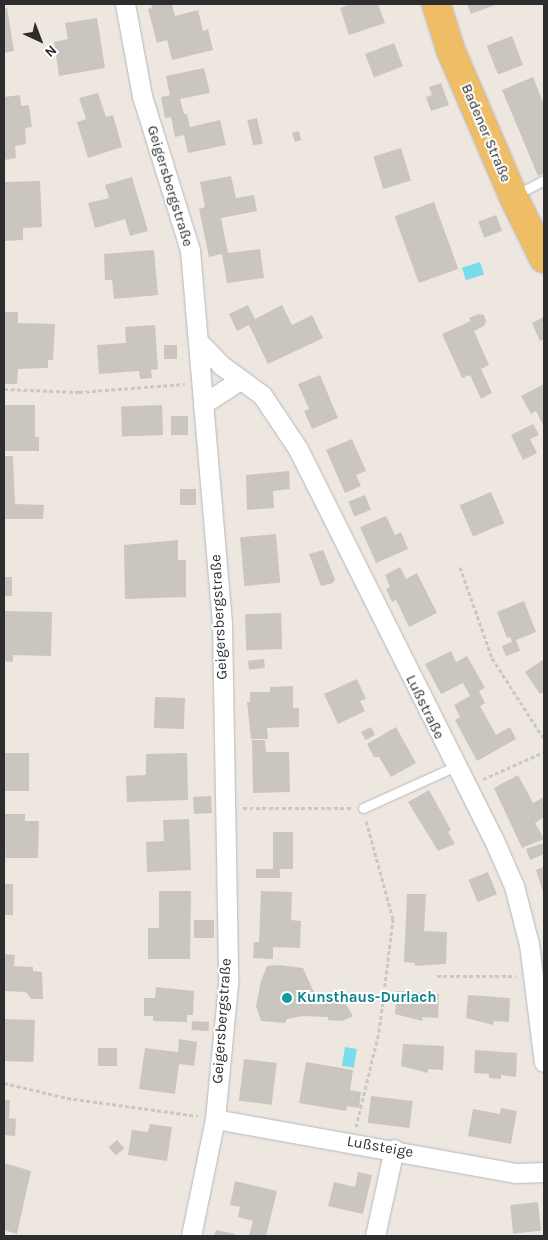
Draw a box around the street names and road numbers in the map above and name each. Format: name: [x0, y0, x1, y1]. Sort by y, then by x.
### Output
street label: Badener Straße: [457, 81, 515, 185]
street label: Geigersbergstraße: [143, 123, 197, 249]
street label: Geigersbergstraße: [207, 554, 231, 680]
street label: Lußstraße: [402, 672, 448, 742]
street label: Geigersbergstraße: [209, 958, 235, 1084]
street label: Lußsteige: [345, 1132, 415, 1162]

